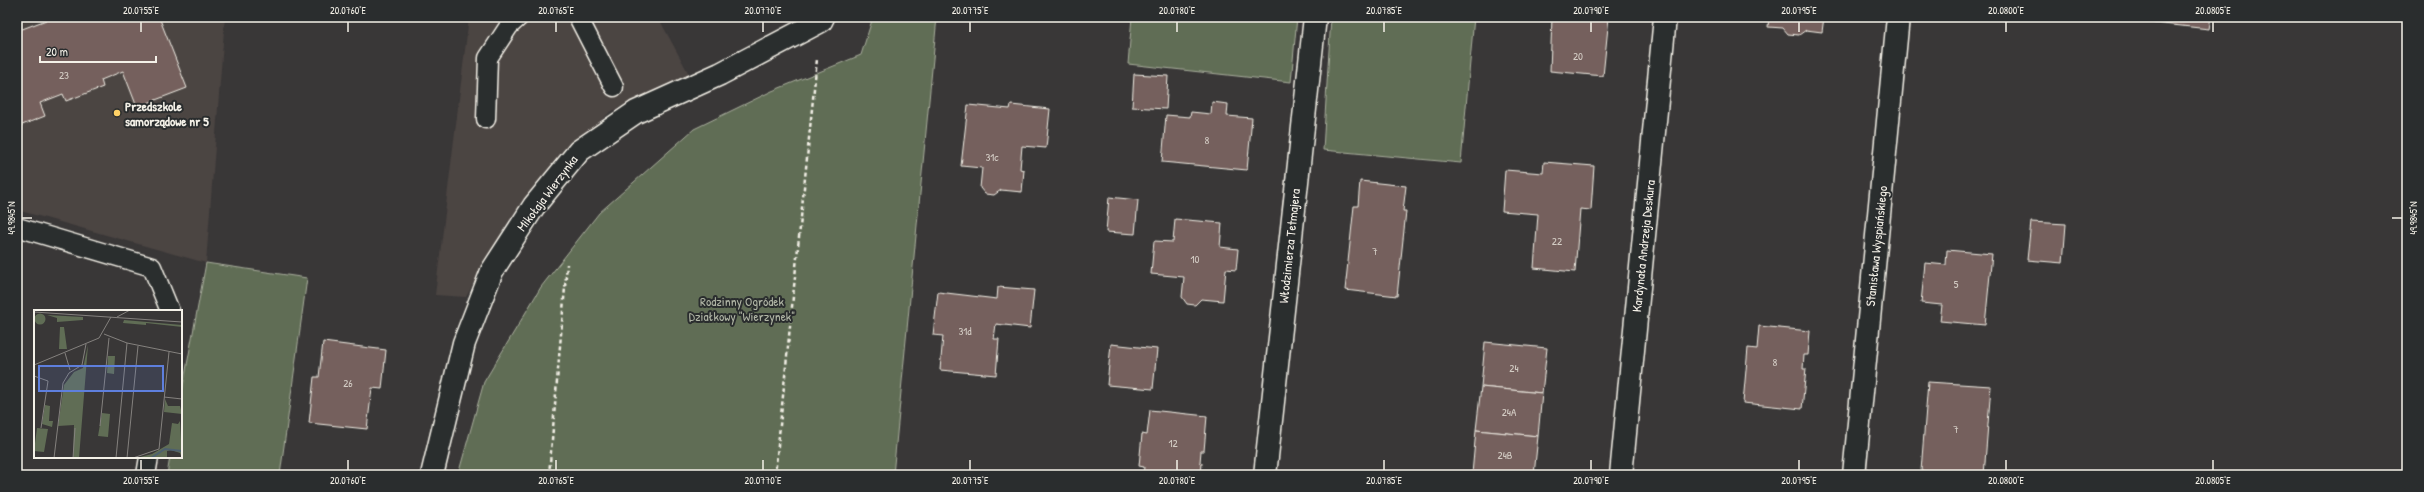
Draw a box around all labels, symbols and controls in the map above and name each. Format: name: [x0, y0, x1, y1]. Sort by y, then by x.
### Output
text: 20.0755°E: [123, 4, 160, 17]
text: 20.0760°E: [330, 4, 367, 17]
text: 20.0765°E: [538, 4, 574, 17]
text: 20.0770°E: [745, 4, 782, 17]
text: 20.0775°E: [952, 4, 989, 17]
text: 20.0780°E: [1159, 4, 1196, 17]
text: 20.0785°E: [1366, 4, 1403, 17]
text: 20.0790°E: [1573, 4, 1609, 17]
text: 20.0795°E: [1781, 4, 1817, 17]
text: 20.0800°E: [1988, 4, 2024, 17]
text: 20.0805°E: [2195, 4, 2231, 17]
scale bar: [40, 38, 156, 64]
text: 20 m: [46, 43, 68, 60]
house number: 20: [1573, 49, 1583, 63]
house number: 23: [59, 68, 69, 82]
place label: Przedszkole samorządowe nr 5: [125, 97, 209, 130]
marker: Przedszkole samorządowe nr 5: [112, 108, 122, 118]
house number: 8: [1205, 133, 1210, 147]
house number: 31c: [985, 150, 999, 164]
street label: Mikołaja Wierzynka: [512, 151, 582, 235]
street label: Kardynała Andrzeja Deskura: [1627, 179, 1659, 313]
street label: Stanisława Wyspiańskiego: [1861, 185, 1891, 307]
street label: Włodzimierza Tetmajera: [1274, 188, 1304, 304]
text: 49.9845°N: [5, 201, 18, 235]
text: 49.9845°N: [2407, 201, 2420, 235]
house number: 22: [1552, 234, 1562, 248]
house number: 7: [1372, 244, 1378, 258]
house number: 10: [1191, 252, 1200, 266]
house number: 5: [1954, 277, 1959, 291]
park label: Rodzinny Ogródek Działkowy "Wierzynek": [689, 292, 795, 325]
inset map: [34, 310, 182, 458]
house number: 31d: [958, 324, 972, 338]
house number: 8: [1773, 355, 1778, 369]
house number: 24: [1509, 361, 1519, 375]
house number: 26: [343, 376, 353, 390]
house number: 24A: [1502, 405, 1517, 419]
house number: 7: [1953, 422, 1959, 436]
house number: 12: [1168, 436, 1178, 450]
house number: 24B: [1498, 448, 1513, 462]
text: 20.0755°E: [123, 474, 160, 487]
text: 20.0760°E: [330, 474, 367, 487]
text: 20.0765°E: [538, 474, 574, 487]
text: 20.0770°E: [745, 474, 782, 487]
text: 20.0775°E: [952, 474, 989, 487]
text: 20.0780°E: [1159, 474, 1196, 487]
text: 20.0785°E: [1366, 474, 1403, 487]
text: 20.0790°E: [1573, 474, 1609, 487]
text: 20.0795°E: [1781, 474, 1817, 487]
text: 20.0800°E: [1988, 474, 2024, 487]
text: 20.0805°E: [2195, 474, 2231, 487]

